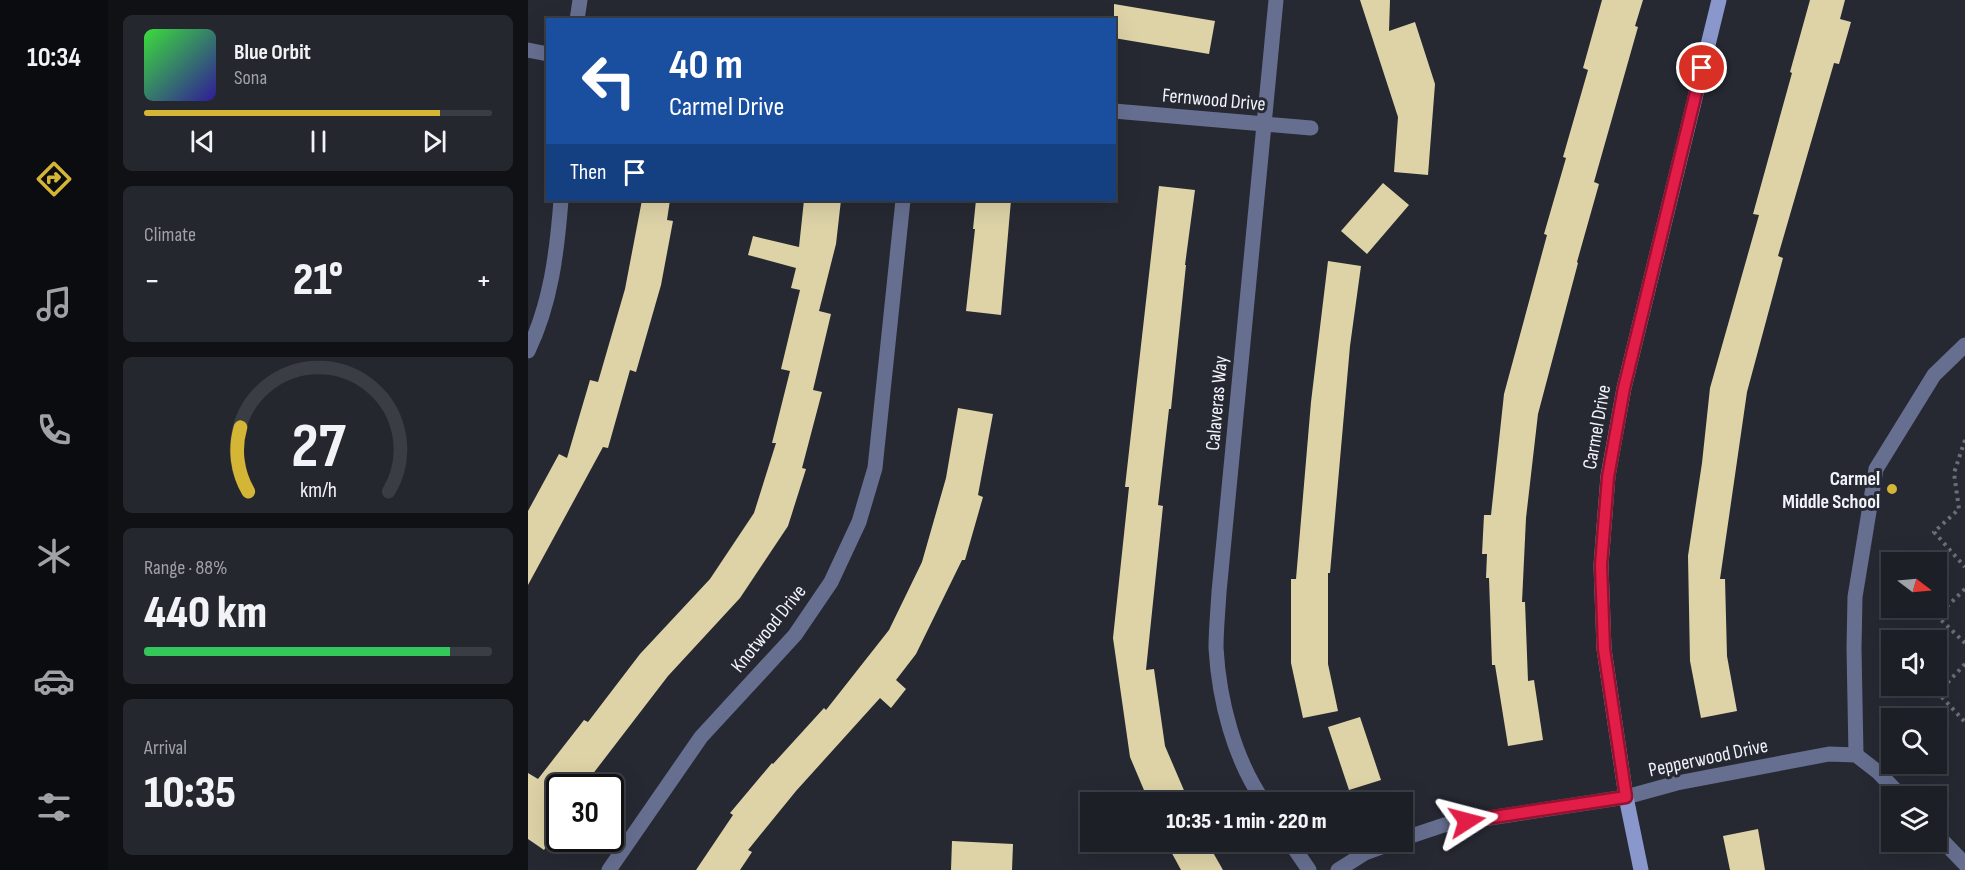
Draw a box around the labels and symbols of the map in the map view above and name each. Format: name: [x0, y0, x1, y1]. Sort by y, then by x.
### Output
pin: [1676, 42, 1727, 93]
street label: Fernwood Drive: [1161, 84, 1267, 116]
street label: Calaveras Way: [1201, 354, 1233, 452]
street label: Carmel Drive: [1578, 383, 1616, 471]
place label: Carmel Middle School: [1782, 467, 1880, 514]
marker: Carmel Middle School: [1885, 482, 1899, 496]
north arrow: [1881, 552, 1947, 618]
street label: Knotwood Drive: [726, 580, 811, 677]
street label: Pepperwood Drive: [1646, 734, 1770, 782]
speed limit sign: 30: [546, 774, 624, 852]
position arrow: [1435, 789, 1499, 853]

